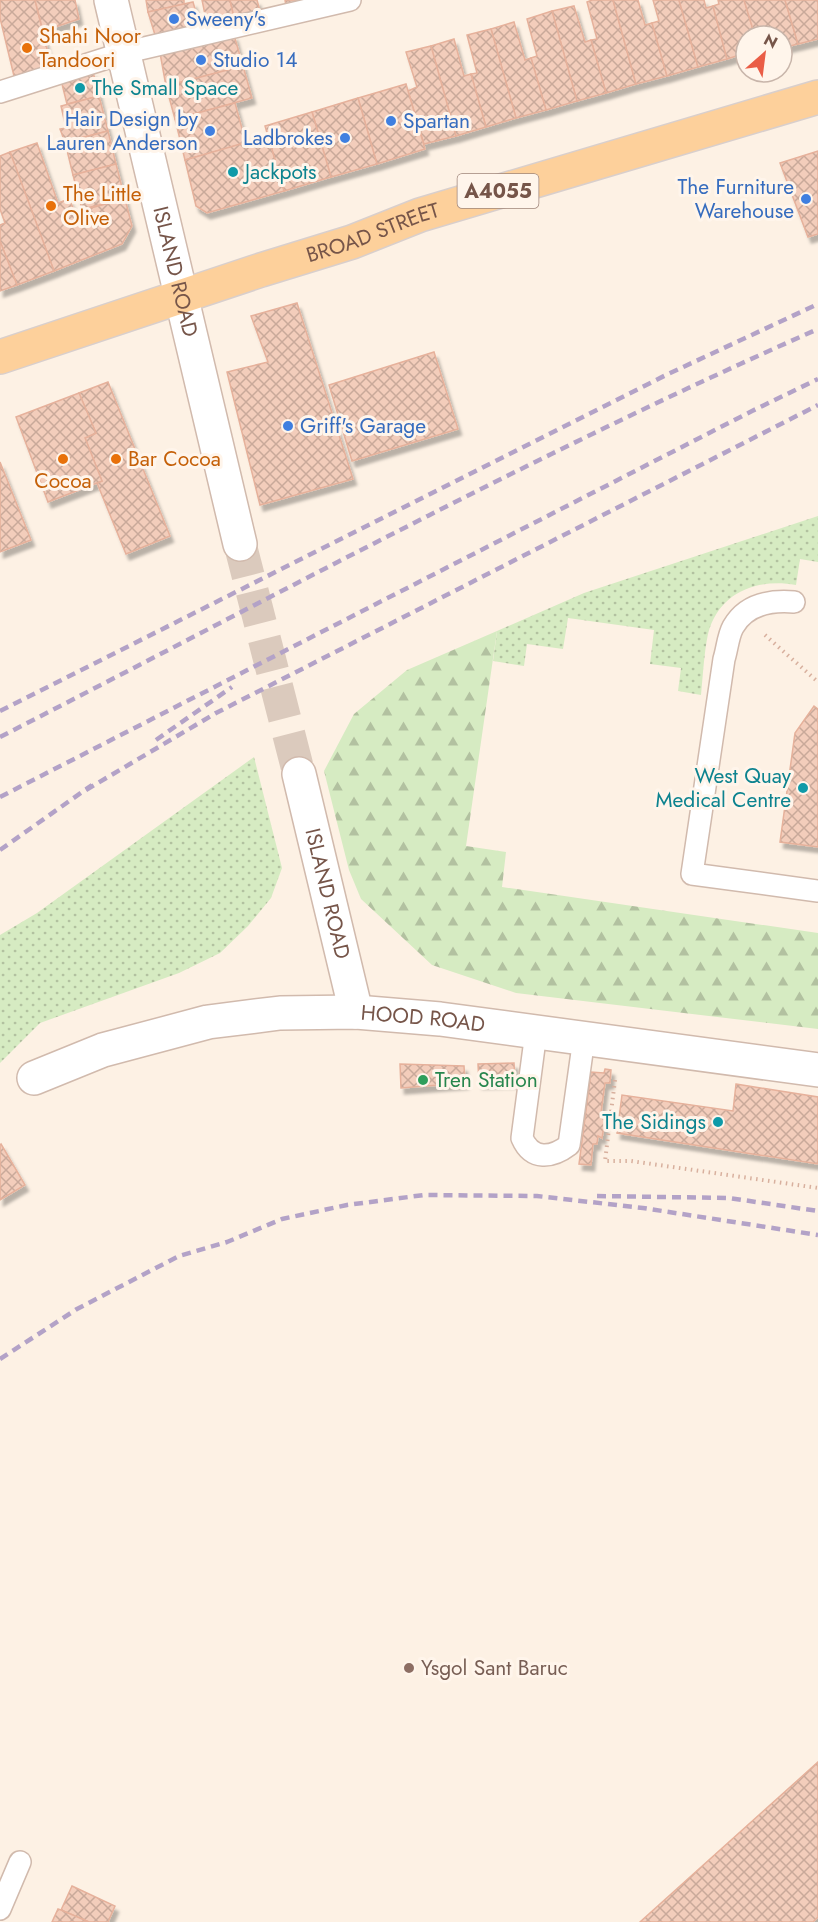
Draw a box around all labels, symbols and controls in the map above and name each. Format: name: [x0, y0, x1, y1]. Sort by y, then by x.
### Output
place label: Sweeny's: [186, 4, 266, 34]
marker: Sweeny's: [167, 12, 181, 26]
place label: Shahi Noor Tandoori: [39, 21, 142, 75]
north arrow: [734, 24, 794, 84]
text: N: [760, 28, 782, 54]
marker: Shahi Noor Tandoori: [20, 41, 34, 55]
place label: Studio 14: [213, 45, 297, 75]
marker: Studio 14: [194, 53, 208, 67]
place label: The Small Space: [92, 73, 238, 103]
marker: The Small Space: [73, 81, 87, 95]
place label: Hair Design by Lauren Anderson: [47, 104, 199, 158]
place label: Spartan: [403, 106, 470, 136]
marker: Spartan: [384, 114, 398, 128]
place label: Ladbrokes: [243, 123, 333, 153]
marker: Hair Design by Lauren Anderson: [203, 124, 217, 138]
marker: Ladbrokes: [338, 131, 352, 145]
place label: Jackpots: [242, 157, 316, 187]
marker: Jackpots: [226, 165, 240, 179]
place label: The Furniture Warehouse: [678, 172, 794, 226]
road number: A4055: [458, 174, 538, 208]
place label: The Little Olive: [63, 179, 142, 233]
marker: The Furniture Warehouse: [799, 192, 813, 206]
street label: BROAD STREET: [302, 195, 443, 270]
marker: The Little Olive: [44, 199, 58, 213]
street label: ISLAND ROAD: [145, 203, 205, 340]
place label: Griff's Garage: [300, 411, 426, 441]
marker: Griff's Garage: [281, 419, 295, 433]
place label: Bar Cocoa: [128, 444, 221, 474]
marker: Cocoa: [56, 452, 70, 466]
marker: Bar Cocoa: [109, 452, 123, 466]
place label: Cocoa: [34, 466, 92, 496]
place label: West Quay Medical Centre: [656, 761, 792, 815]
marker: West Quay Medical Centre: [796, 781, 810, 795]
street label: ISLAND ROAD: [298, 825, 358, 962]
street label: HOOD ROAD: [360, 997, 487, 1040]
place label: Tren Station: [435, 1065, 538, 1095]
marker: Tren Station: [416, 1073, 430, 1087]
place label: The Sidings: [602, 1107, 706, 1137]
marker: The Sidings: [711, 1115, 725, 1129]
place label: Ysgol Sant Baruc: [421, 1653, 568, 1683]
marker: Ysgol Sant Baruc: [402, 1661, 416, 1675]

